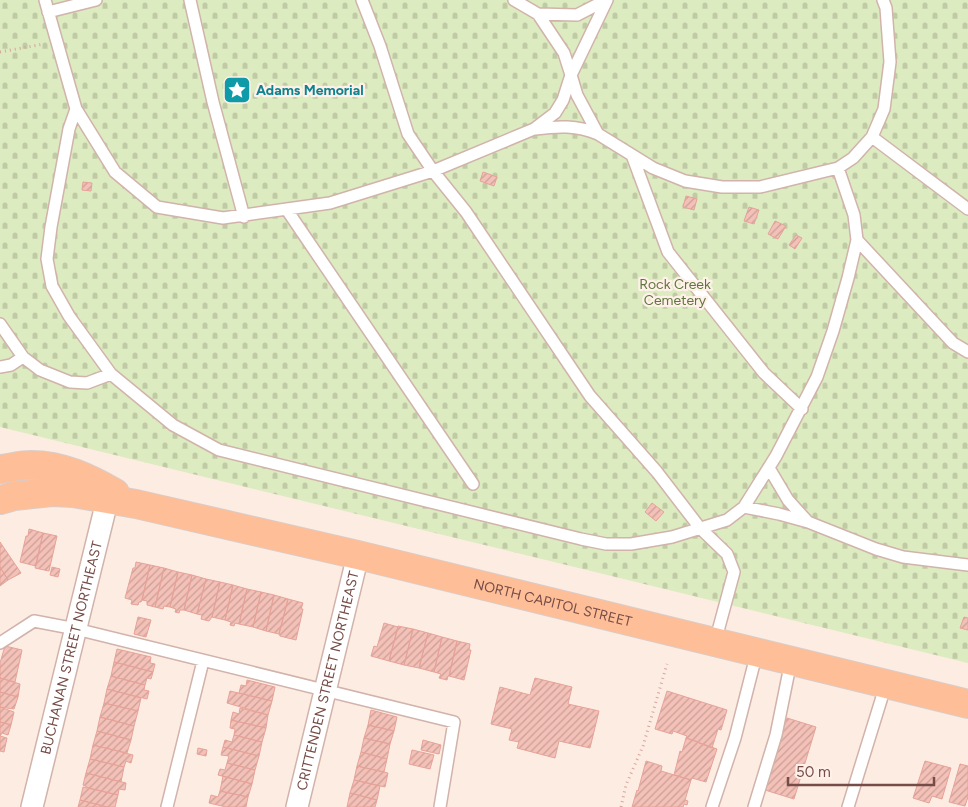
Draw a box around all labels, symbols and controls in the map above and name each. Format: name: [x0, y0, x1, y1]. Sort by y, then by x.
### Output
place icon: Adams Memorial: [222, 75, 252, 105]
place label: Adams Memorial: [256, 82, 364, 99]
park label: Rock Creek Cemetery: [639, 276, 711, 309]
street label: BUCHANAN STREET NORTHEAST: [37, 539, 106, 756]
street label: CRITTENDEN STREET NORTHEAST: [293, 569, 363, 792]
street label: NORTH CAPITOL STREET: [472, 576, 634, 631]
scale bar: [788, 754, 934, 786]
text: 50 m: [796, 763, 831, 781]

